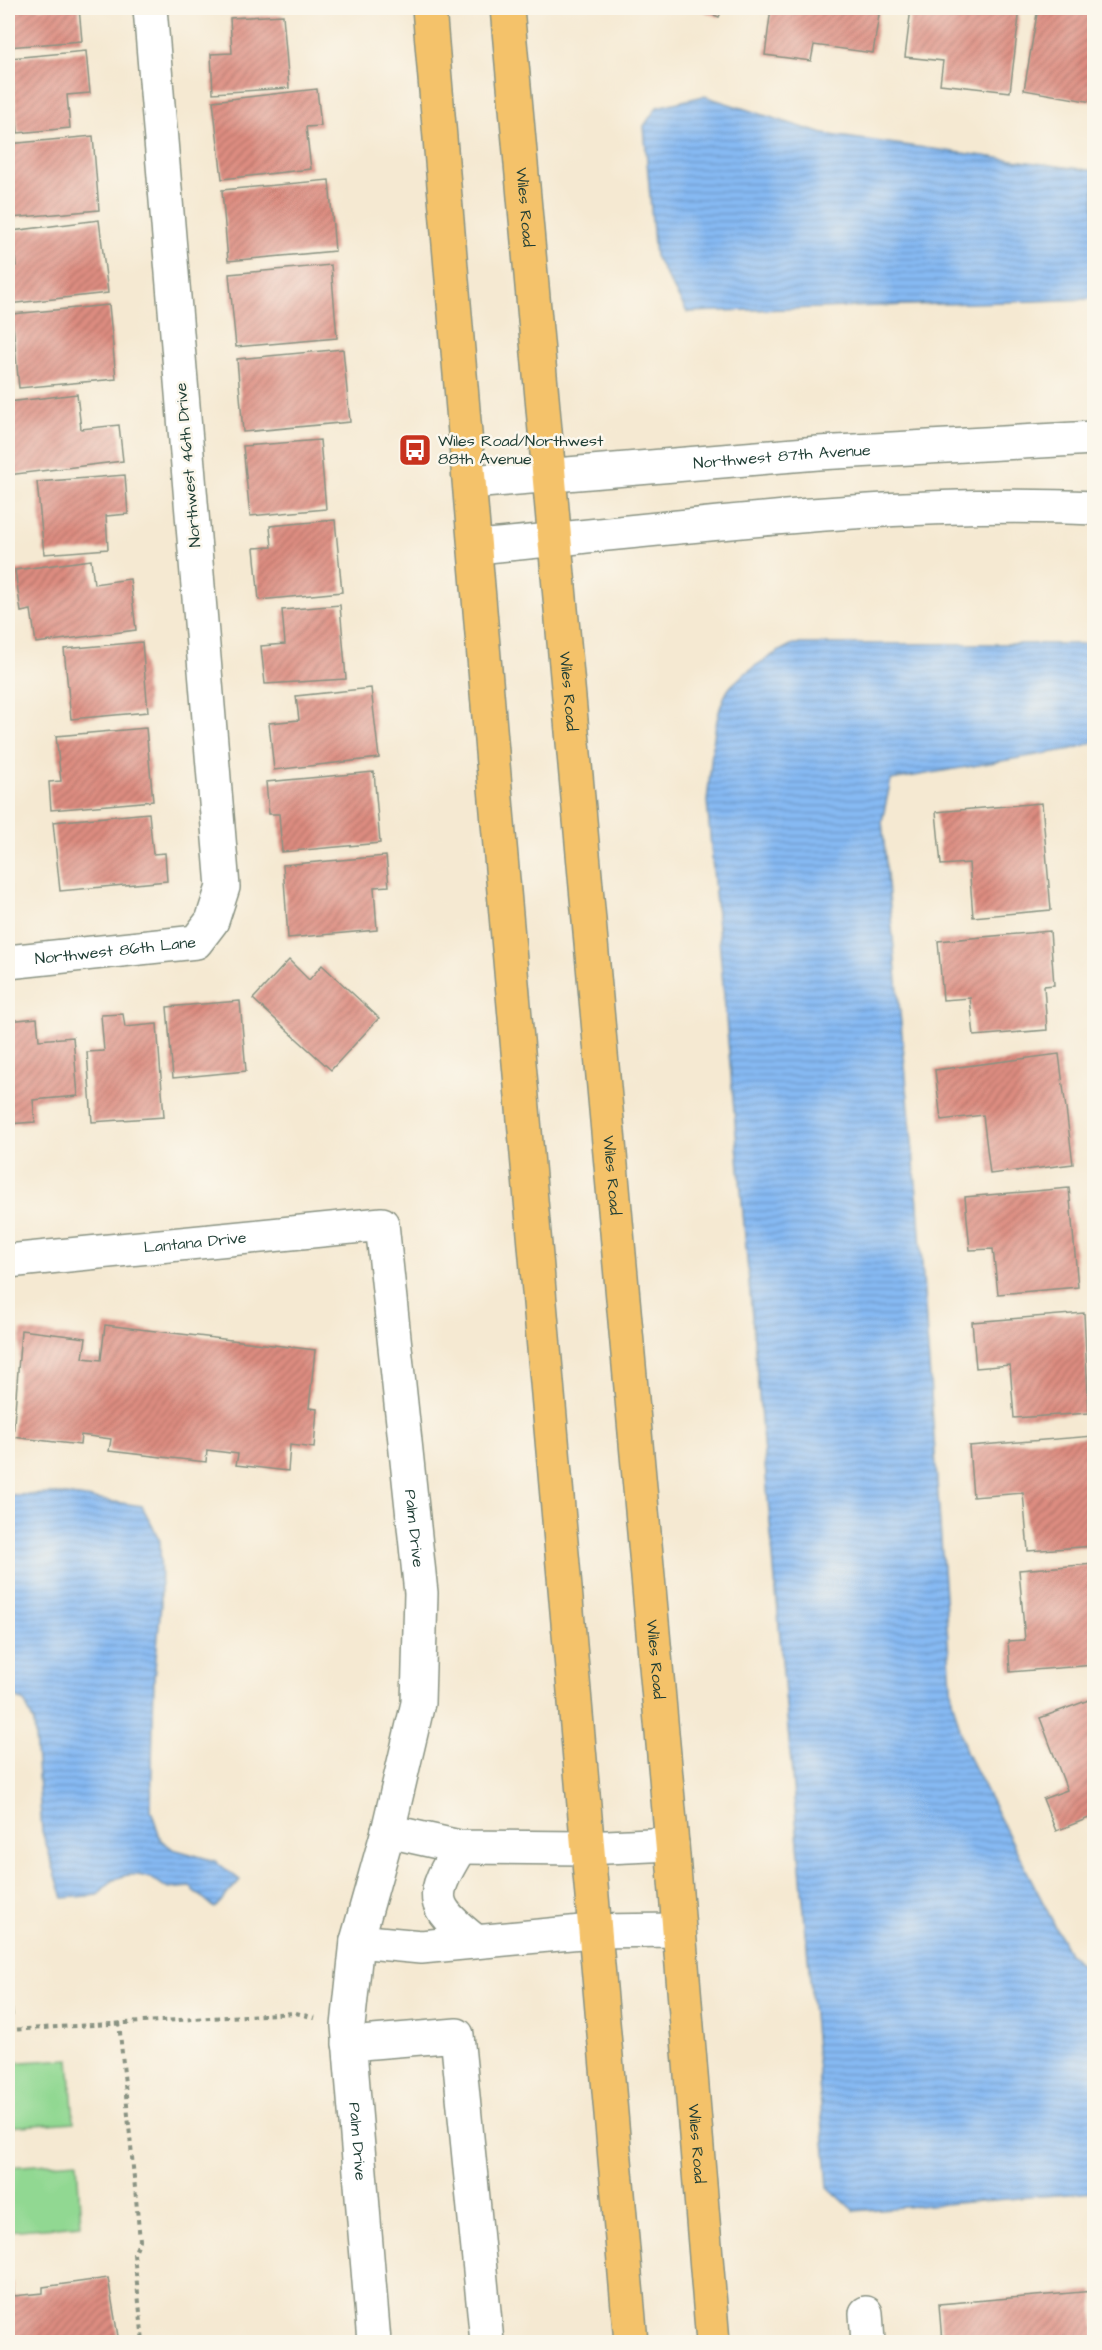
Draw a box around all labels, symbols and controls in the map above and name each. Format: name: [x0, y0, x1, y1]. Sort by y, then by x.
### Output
street label: Wiles Road: [510, 166, 539, 248]
street label: Northwest 46th Drive: [170, 381, 206, 548]
place label: Wiles Road/Northwest 88th Avenue: [438, 430, 604, 470]
bus stop icon: Wiles Road/Northwest 88th Avenue: [397, 432, 433, 468]
street label: Northwest 87th Avenue: [692, 439, 872, 474]
street label: Wiles Road: [554, 651, 583, 732]
street label: Northwest 86th Lane: [34, 931, 197, 970]
street label: Wiles Road: [597, 1135, 626, 1216]
street label: Lantana Drive: [143, 1226, 248, 1259]
street label: Palm Drive: [399, 1488, 429, 1569]
street label: Wiles Road: [641, 1619, 670, 1700]
street label: Palm Drive: [343, 2102, 372, 2182]
street label: Wiles Road: [682, 2103, 711, 2184]

